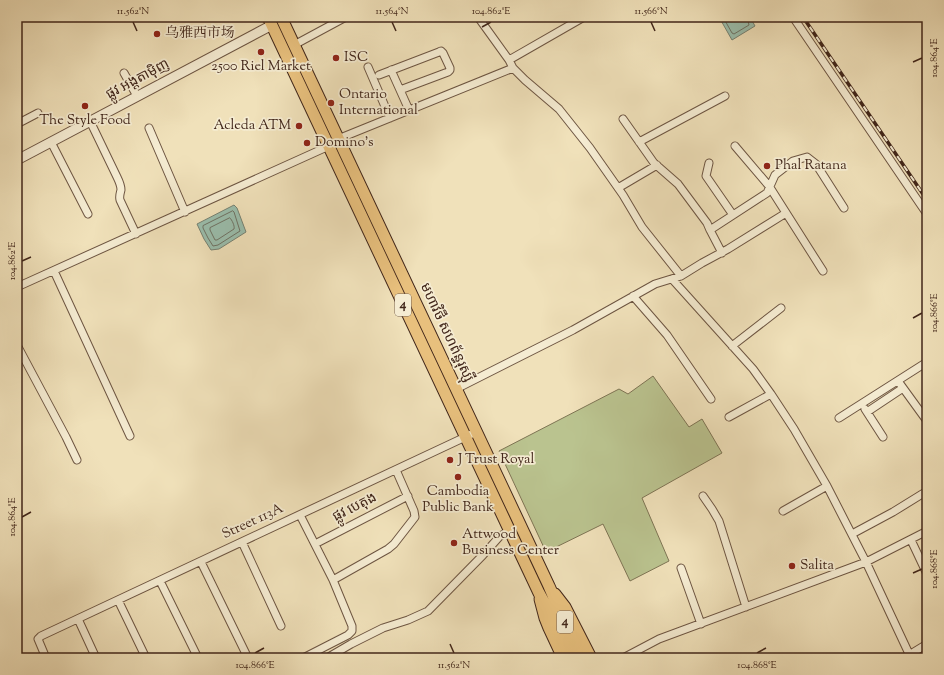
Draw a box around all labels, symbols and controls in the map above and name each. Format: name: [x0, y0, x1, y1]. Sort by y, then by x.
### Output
text: 11.562°N: [117, 4, 149, 19]
text: 11.564°N: [375, 4, 409, 19]
text: 104.862°E: [472, 4, 510, 19]
text: 11.566°N: [634, 4, 668, 19]
place label: 乌雅西市场: [165, 24, 235, 44]
marker: 乌雅西市场: [152, 29, 162, 39]
text: 104.864°E: [927, 38, 942, 78]
marker: 2500 Riel Market: [256, 47, 266, 57]
place label: ISC: [344, 48, 368, 68]
marker: ISC: [331, 53, 341, 63]
street label: ផ្លូវ អង្តតាម៉ិញ: [103, 55, 173, 105]
place label: 2500 Riel Market: [211, 57, 311, 77]
place label: Ontario International: [339, 85, 418, 121]
marker: Ontario International: [326, 98, 336, 108]
marker: The Style Food: [80, 101, 90, 111]
place label: The Style Food: [39, 111, 131, 131]
place label: Acleda ATM: [214, 116, 291, 136]
marker: Acleda ATM: [294, 121, 304, 131]
place label: Domino's: [315, 133, 373, 153]
marker: Domino's: [302, 138, 312, 148]
place label: Phal Ratana: [775, 156, 847, 176]
marker: Phal Ratana: [762, 161, 772, 171]
text: 104.862°E: [5, 242, 20, 280]
street label: មហាវិថី សហព័ន្ធរុស្ស៊ី: [414, 280, 478, 386]
text: 104.866°E: [927, 293, 942, 333]
road number: 4: [395, 294, 411, 316]
place label: J Trust Royal: [457, 450, 535, 470]
marker: J Trust Royal: [445, 455, 455, 465]
marker: Cambodia Public Bank: [453, 472, 463, 482]
place label: Cambodia Public Bank: [422, 482, 494, 518]
street label: ផ្លូវ បេតុង: [329, 488, 381, 528]
text: 104.864°E: [5, 497, 20, 537]
street label: Street 113A: [219, 499, 288, 545]
place label: Attwood Business Center: [462, 525, 560, 561]
marker: Attwood Business Center: [449, 538, 459, 548]
text: 104.868°E: [927, 549, 942, 589]
place label: Salita: [800, 556, 834, 576]
marker: Salita: [787, 561, 797, 571]
road number: 4: [557, 611, 573, 633]
text: 104.866°E: [235, 658, 275, 673]
text: 11.562°N: [438, 658, 470, 673]
text: 104.868°E: [737, 658, 777, 673]

